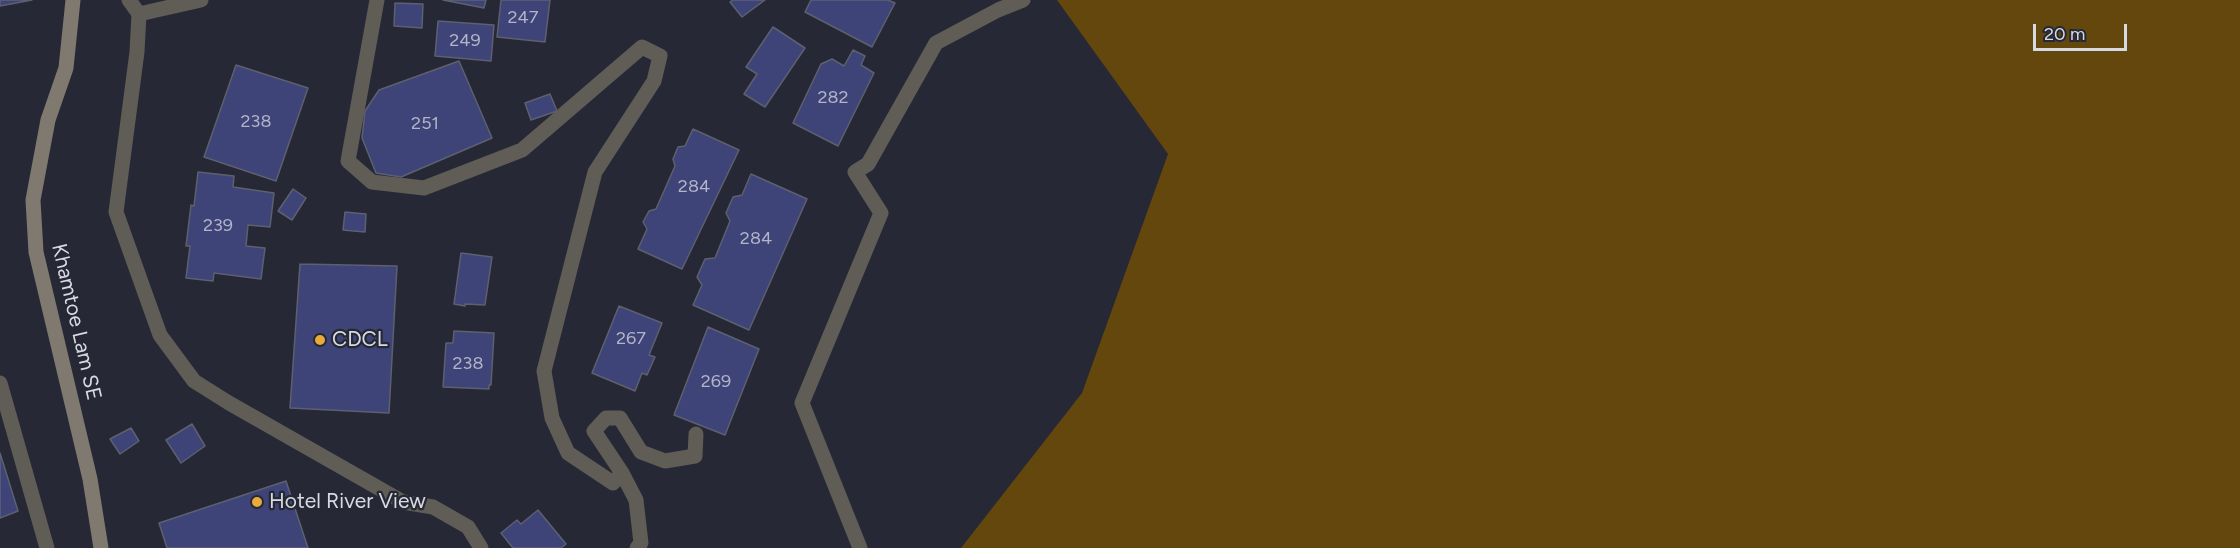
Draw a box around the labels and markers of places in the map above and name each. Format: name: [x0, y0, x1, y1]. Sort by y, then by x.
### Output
place label: CDCL: [332, 327, 388, 353]
marker: CDCL: [313, 333, 327, 347]
place label: Hotel River View: [269, 489, 426, 515]
marker: Hotel River View: [250, 495, 264, 509]

